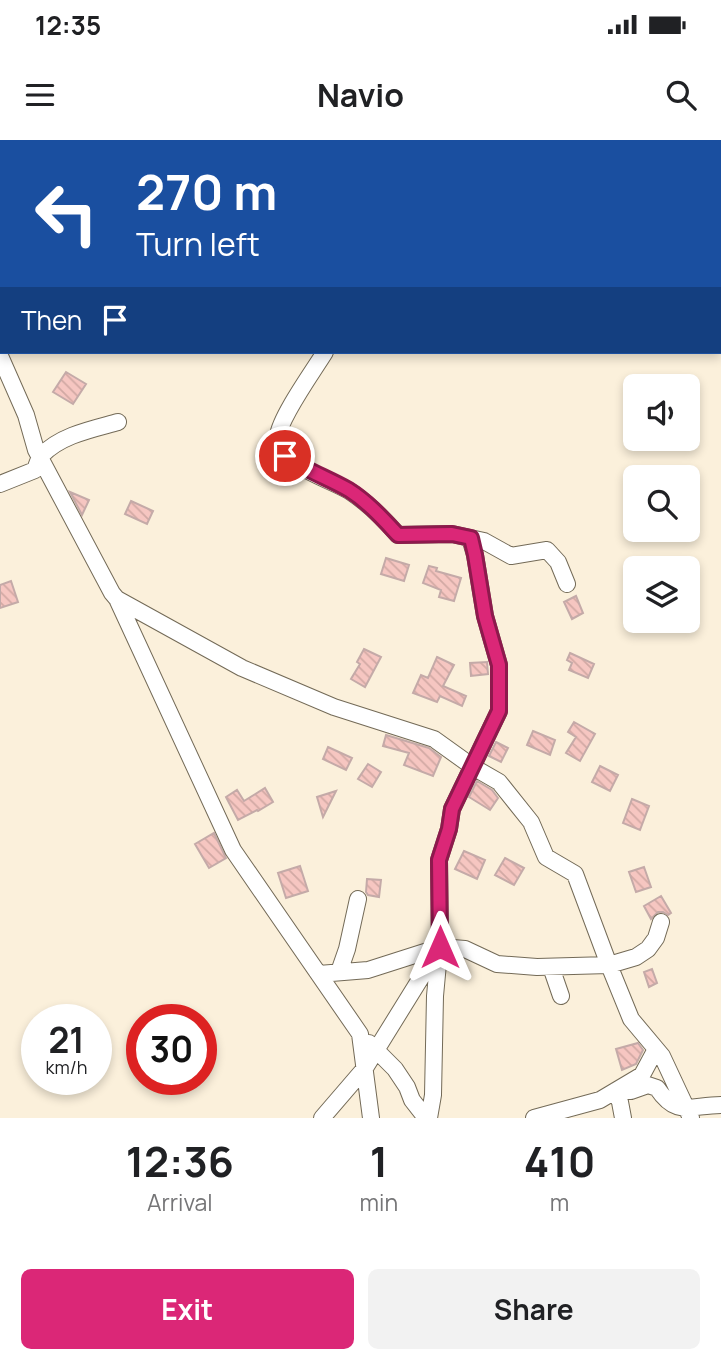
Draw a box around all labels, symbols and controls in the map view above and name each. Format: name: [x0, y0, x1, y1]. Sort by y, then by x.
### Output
text: 12:35: [35, 7, 101, 43]
text: Navio: [317, 73, 404, 117]
icon: menu: [21, 76, 59, 114]
icon: search: [662, 76, 700, 114]
text: 270 m: [136, 158, 277, 225]
icon: left: [21, 168, 112, 259]
text: Turn left: [136, 222, 260, 266]
icon: arrive: [96, 301, 134, 339]
text: Then: [21, 302, 82, 338]
map controls: [623, 374, 700, 633]
button: sound: [623, 374, 700, 451]
pin: [255, 426, 315, 486]
icon: arrive: [266, 437, 304, 475]
button: search: [623, 465, 700, 542]
button: layers: [623, 556, 700, 633]
position arrow: [403, 910, 477, 984]
speed limit sign: 30: [126, 1004, 217, 1095]
text: 21: [48, 1016, 85, 1064]
text: km/h: [46, 1055, 87, 1079]
text: 12:36: [126, 1132, 234, 1190]
text: 1: [370, 1132, 388, 1190]
text: 410: [524, 1132, 595, 1190]
text: Arrival: [147, 1186, 213, 1218]
text: min: [360, 1186, 398, 1218]
text: m: [550, 1186, 569, 1218]
button: Exit: [21, 1269, 354, 1349]
button: Share: [368, 1269, 700, 1349]

